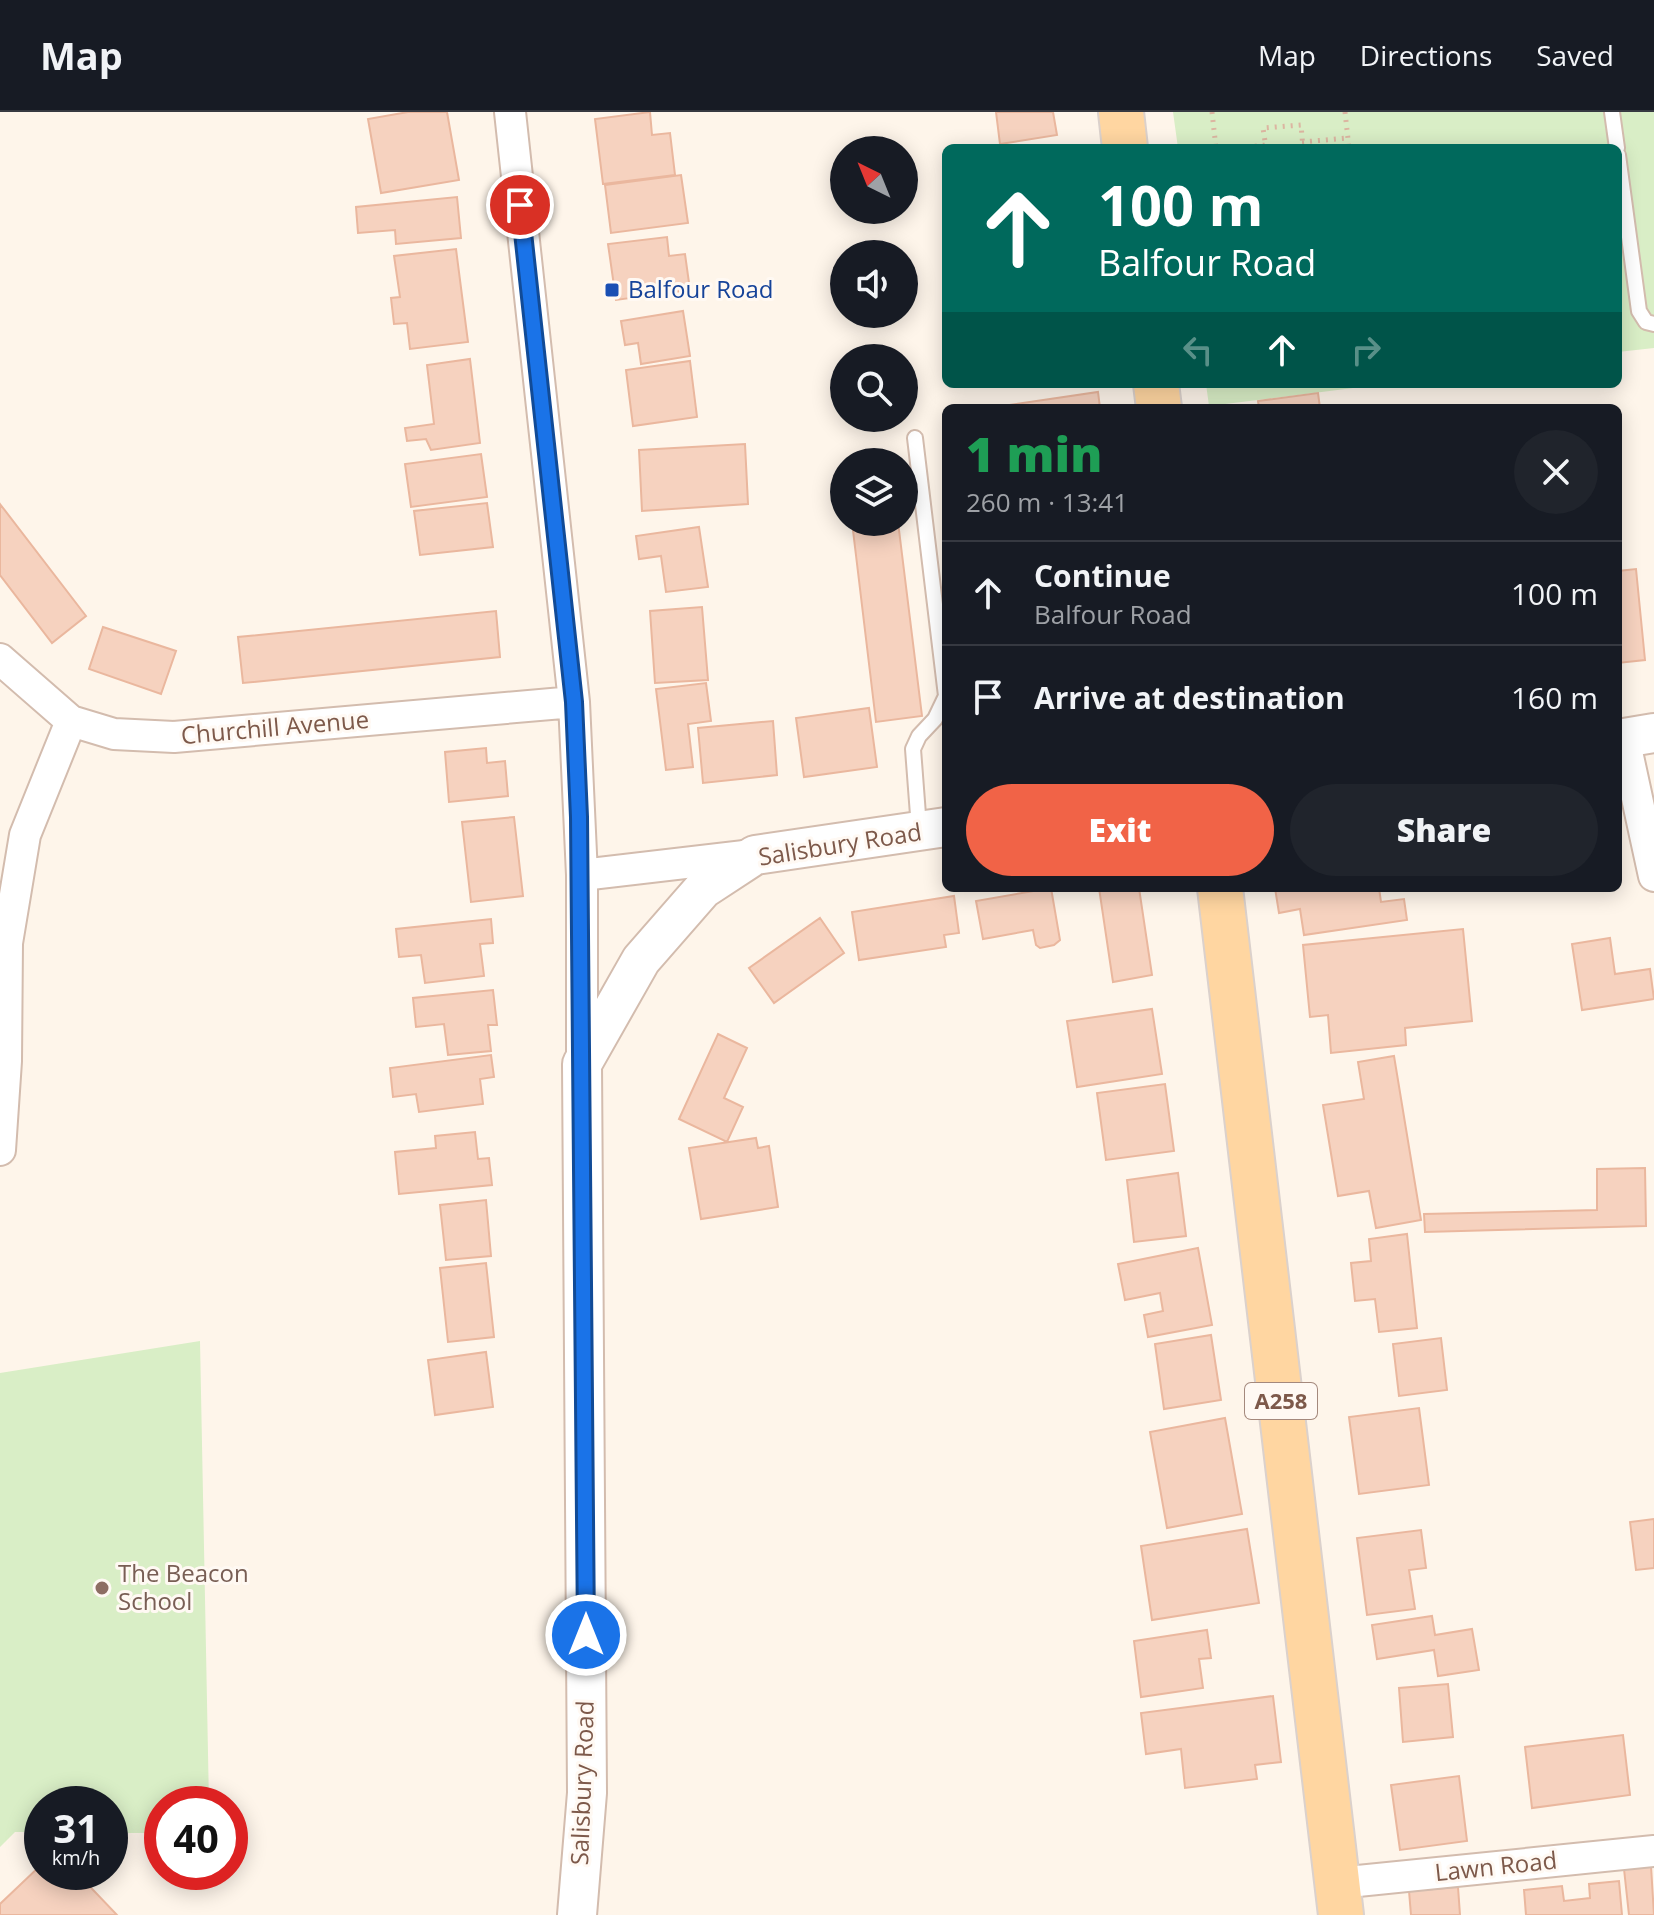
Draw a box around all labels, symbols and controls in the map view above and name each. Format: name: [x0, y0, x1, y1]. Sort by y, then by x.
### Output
text: Map: [40, 29, 123, 81]
text: Map: [1258, 36, 1316, 74]
text: Directions: [1360, 36, 1492, 74]
text: Saved: [1536, 36, 1614, 74]
north arrow: [830, 136, 918, 224]
map controls: [830, 136, 918, 536]
text: 100 m: [1098, 166, 1264, 242]
pin: [486, 171, 554, 239]
icon: ahead: [966, 176, 1070, 280]
icon: arrive: [498, 183, 542, 227]
text: Balfour Road: [1098, 238, 1316, 287]
button: sound: [830, 240, 918, 328]
place label: Balfour Road: [628, 272, 773, 305]
marker: Balfour Road: [603, 281, 621, 299]
icon: left: [1176, 328, 1220, 372]
icon: ahead: [1260, 328, 1304, 372]
icon: right: [1344, 328, 1388, 372]
button: search: [830, 344, 918, 432]
text: 1 min: [966, 421, 1102, 486]
button: close: [1514, 430, 1598, 514]
button: layers: [830, 448, 918, 536]
text: 260 m · 13:41: [966, 484, 1128, 520]
text: Continue: [1034, 555, 1171, 596]
icon: ahead: [966, 571, 1010, 615]
text: 100 m: [1511, 573, 1598, 614]
text: Balfour Road: [1034, 596, 1192, 632]
icon: arrive: [966, 675, 1010, 719]
text: Arrive at destination: [1034, 677, 1345, 718]
text: 160 m: [1511, 677, 1598, 718]
street label: Churchill Avenue: [180, 702, 370, 751]
button: Exit: [966, 784, 1274, 876]
button: Share: [1290, 784, 1598, 876]
street label: Salisbury Road: [756, 814, 924, 873]
road number: A258: [1245, 1383, 1317, 1419]
place label: The Beacon School: [118, 1556, 249, 1617]
marker: The Beacon School: [93, 1579, 111, 1597]
position arrow: [544, 1593, 628, 1677]
street label: Salisbury Road: [562, 1700, 601, 1866]
speed limit sign: 40: [144, 1786, 248, 1890]
text: 31: [53, 1800, 99, 1855]
street label: Lawn Road: [1433, 1843, 1559, 1888]
text: km/h: [52, 1844, 100, 1871]

